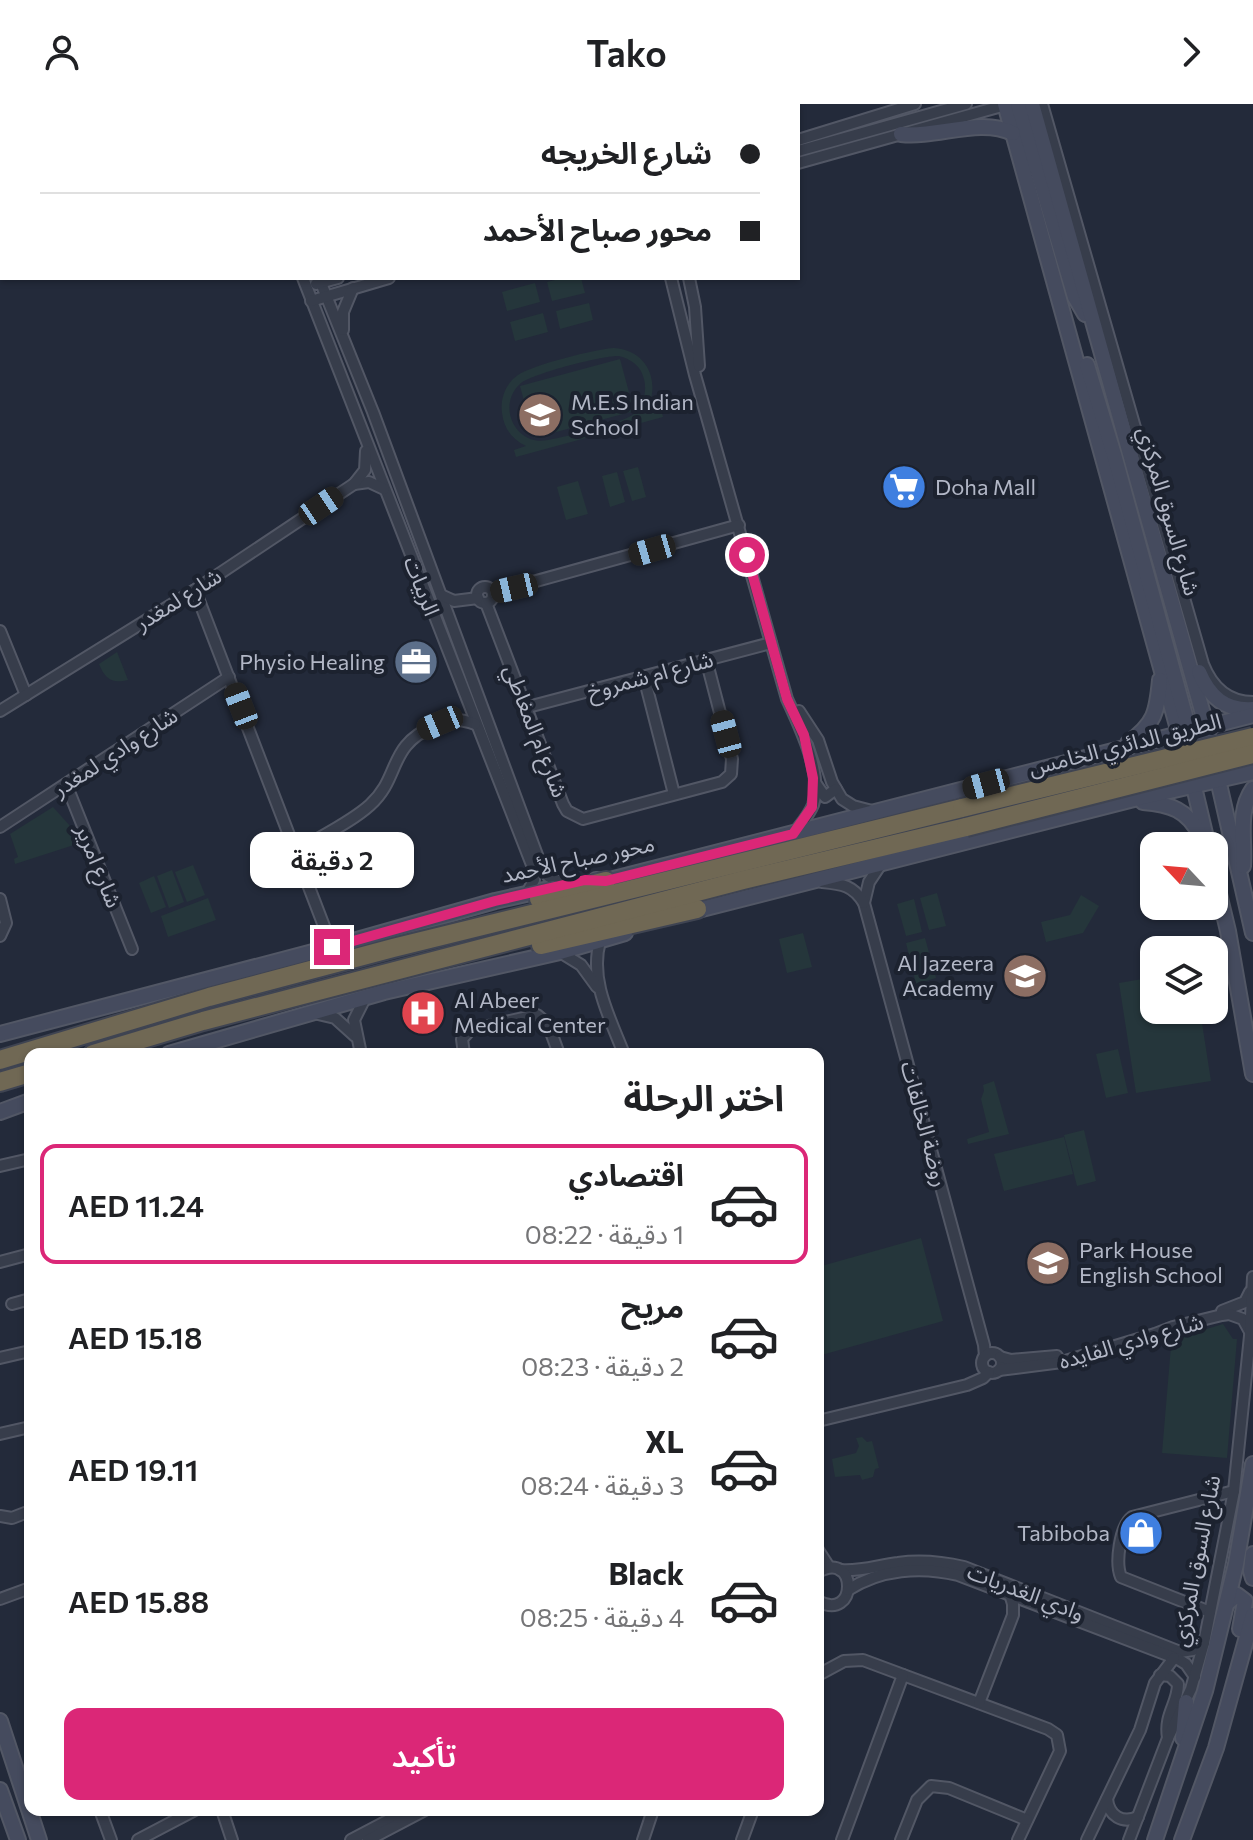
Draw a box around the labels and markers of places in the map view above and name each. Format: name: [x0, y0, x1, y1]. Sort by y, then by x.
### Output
place label: M.E.S Indian School: [571, 388, 694, 440]
school or university icon: M.E.S Indian School: [516, 391, 564, 439]
supermarket icon: Doha Mall: [880, 463, 928, 511]
place label: Doha Mall: [935, 473, 1036, 500]
office icon: Physio Healing: [392, 638, 440, 686]
place label: Physio Healing: [239, 648, 385, 675]
place label: Al Jazeera Academy: [897, 949, 994, 1001]
school or university icon: Al Jazeera Academy: [1001, 952, 1049, 1000]
place label: Al Abeer Medical Center: [454, 986, 606, 1038]
hospital icon: Al Abeer Medical Center: [399, 989, 447, 1037]
place label: Park House English School: [1079, 1236, 1223, 1288]
school or university icon: Park House English School: [1024, 1239, 1072, 1287]
shop icon: Tabiboba: [1117, 1509, 1165, 1557]
place label: Tabiboba: [1017, 1519, 1110, 1546]

